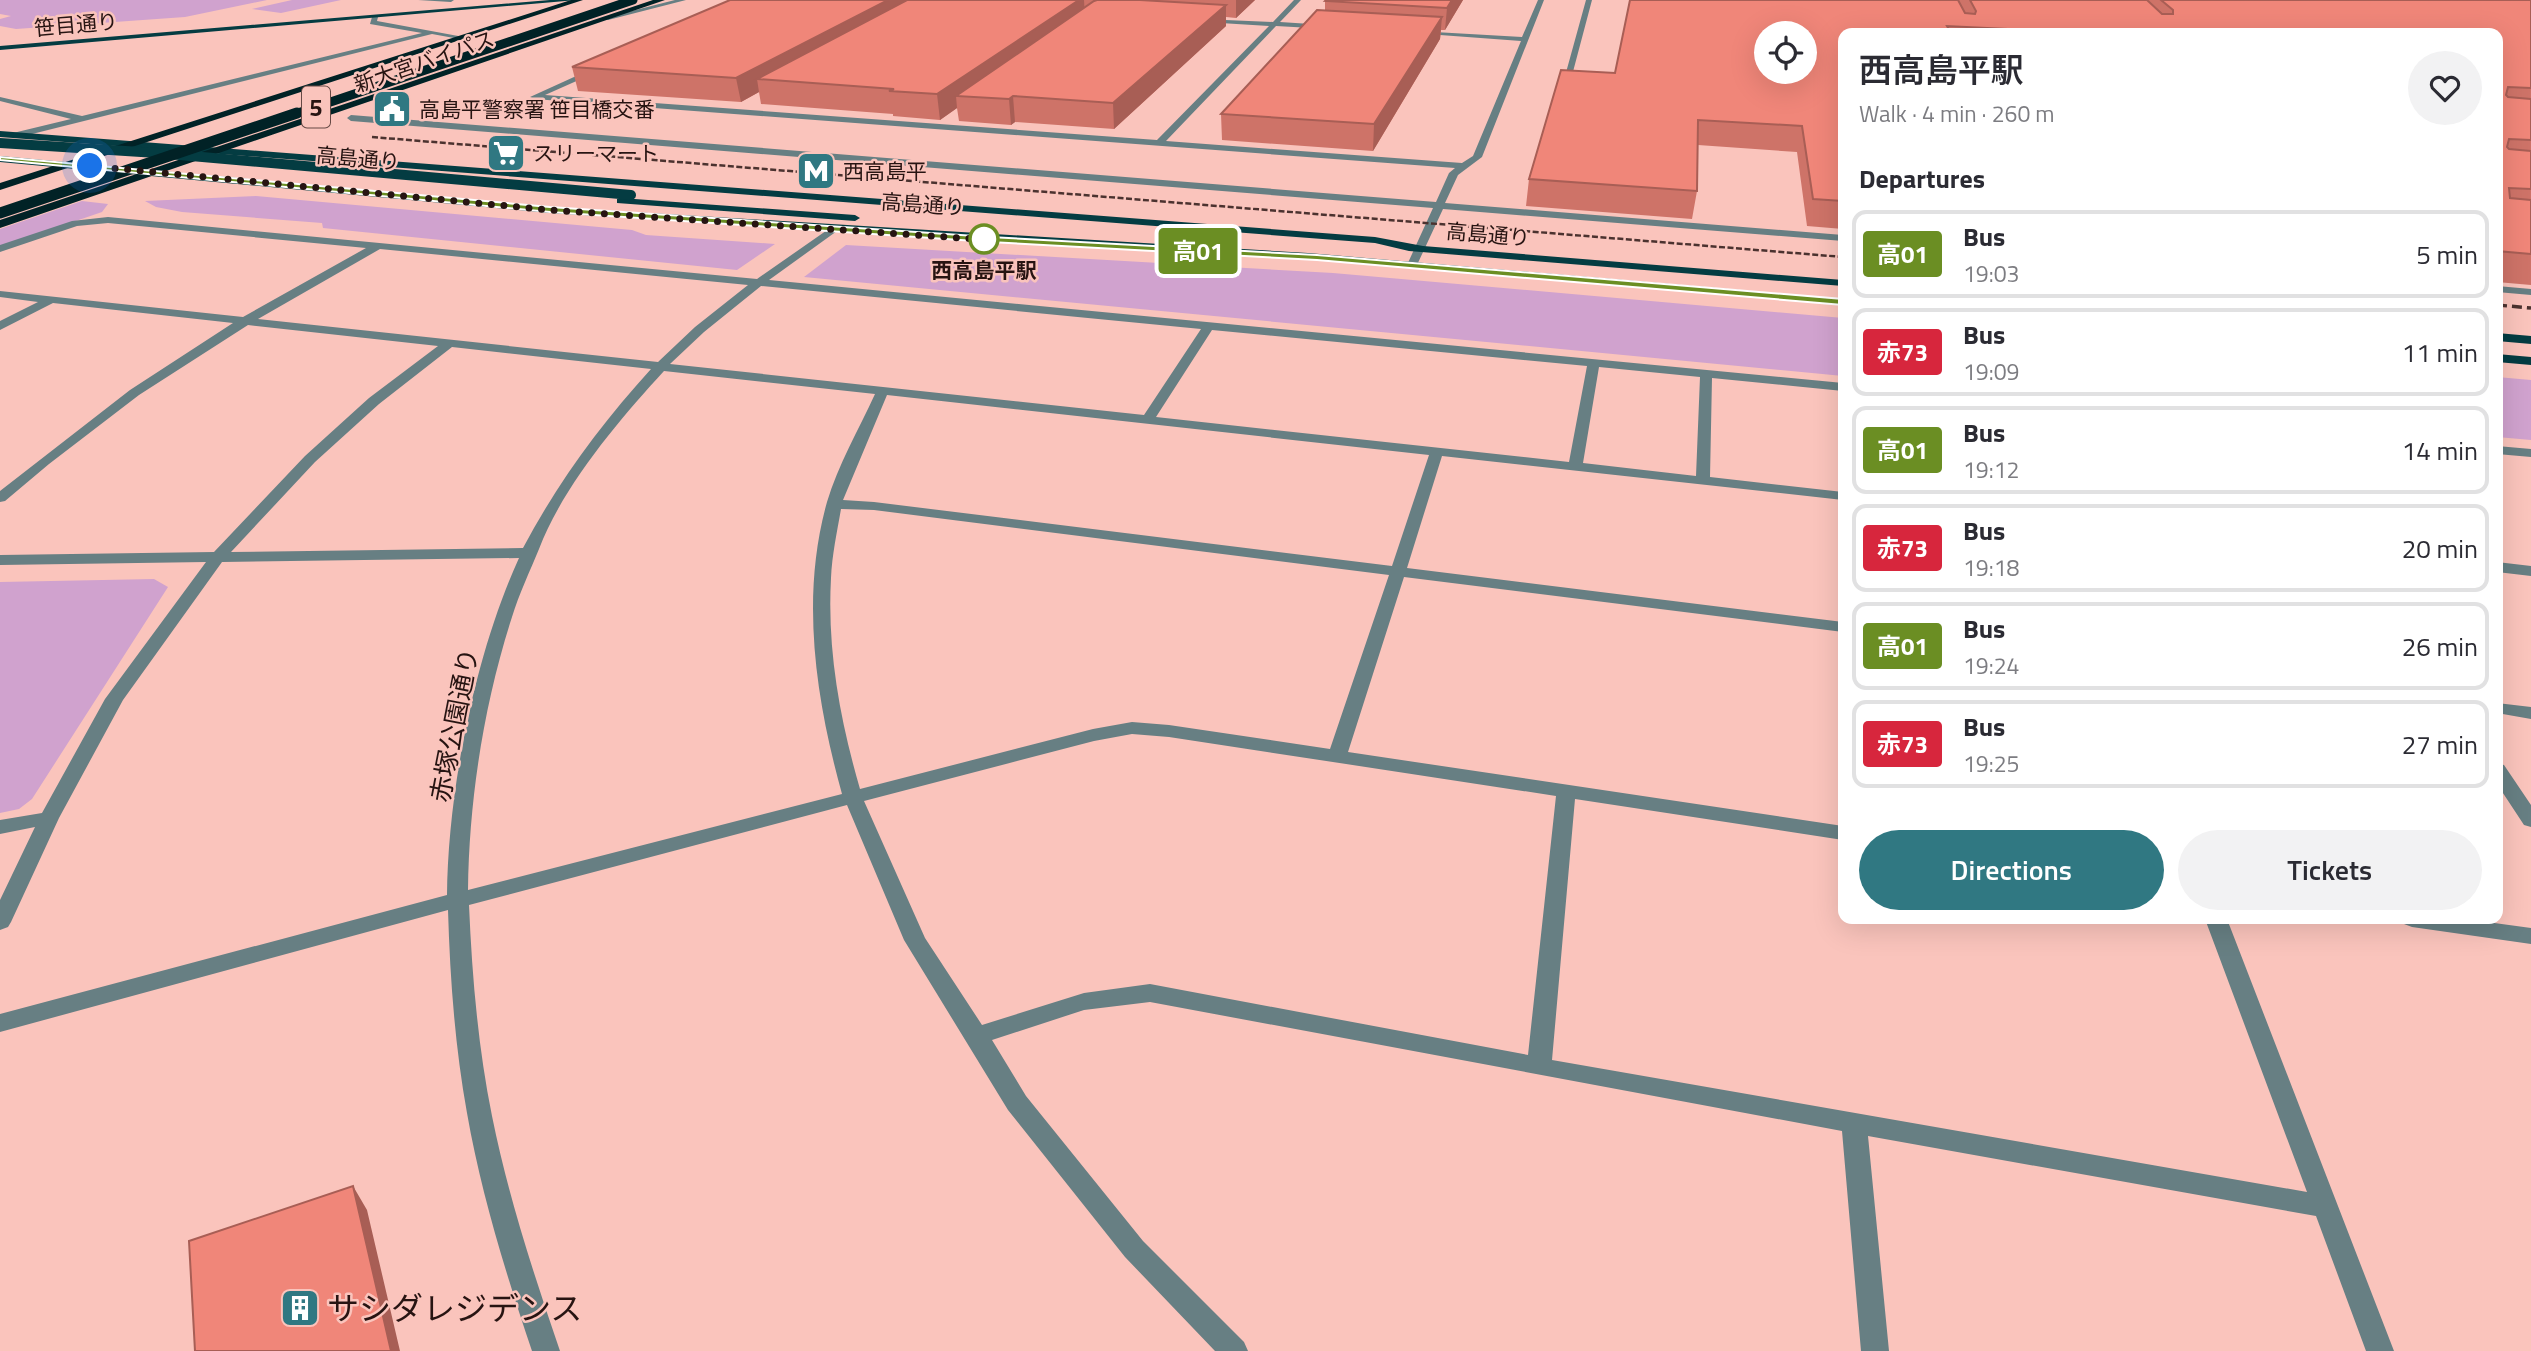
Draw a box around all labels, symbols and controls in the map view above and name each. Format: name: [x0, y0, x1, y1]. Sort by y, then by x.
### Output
street label: 笹目通り: [33, 4, 119, 44]
map controls: [1754, 21, 1817, 84]
button: locate: [1754, 21, 1817, 84]
street label: 新大宮バイパス: [349, 22, 499, 100]
text: 西高島平駅: [1859, 45, 2024, 95]
button: heart: [2408, 51, 2482, 125]
road number: 5: [302, 86, 330, 128]
public building icon: 高島平警察署 笹目橋交番: [371, 88, 413, 130]
place label: 高島平警察署 笹目橋交番: [419, 93, 655, 125]
text: Walk · 4 min · 260 m: [1859, 96, 2055, 131]
supermarket icon: スリーマート: [485, 132, 527, 174]
place label: スリーマート: [533, 137, 659, 169]
street label: 高島通り: [315, 138, 401, 178]
your location: [72, 148, 107, 183]
metro station icon: 西高島平: [795, 150, 837, 192]
place label: 西高島平: [843, 155, 927, 187]
text: Departures: [1859, 159, 1985, 198]
street label: 高島通り: [880, 185, 966, 223]
street label: 高島通り: [1445, 214, 1531, 254]
text: Bus: [1963, 217, 2005, 256]
marker: 西高島平駅: [969, 224, 999, 254]
line badge: 高01: [1158, 228, 1238, 274]
text: 高01: [1173, 233, 1223, 269]
text: 5 min: [2416, 235, 2478, 274]
text: 高01: [1877, 236, 1928, 272]
place label: 西高島平駅: [932, 254, 1037, 286]
text: 19:03: [1963, 256, 2019, 291]
text: Bus: [1963, 315, 2005, 354]
text: 11 min: [2402, 333, 2478, 372]
text: 赤73: [1877, 334, 1928, 370]
text: 19:09: [1963, 354, 2019, 389]
text: Bus: [1963, 413, 2005, 452]
text: 14 min: [2402, 431, 2478, 470]
text: 高01: [1877, 432, 1928, 468]
text: 19:12: [1963, 452, 2019, 487]
text: Bus: [1963, 511, 2005, 550]
text: 20 min: [2402, 529, 2478, 568]
text: 赤73: [1877, 530, 1928, 566]
text: 19:18: [1963, 550, 2019, 585]
text: Bus: [1963, 609, 2005, 648]
text: 26 min: [2402, 627, 2478, 666]
text: 高01: [1877, 628, 1928, 664]
street label: 赤塚公園通り: [420, 645, 488, 805]
text: 19:24: [1963, 648, 2019, 683]
text: Bus: [1963, 707, 2005, 746]
text: 27 min: [2402, 725, 2478, 764]
text: 赤73: [1877, 726, 1928, 762]
text: 19:25: [1963, 746, 2019, 781]
button: Directions: [1859, 830, 2164, 910]
button: Tickets: [2178, 830, 2482, 910]
place label: サシダレジデンス: [327, 1284, 582, 1332]
building icon: サシダレジデンス: [279, 1287, 321, 1329]

